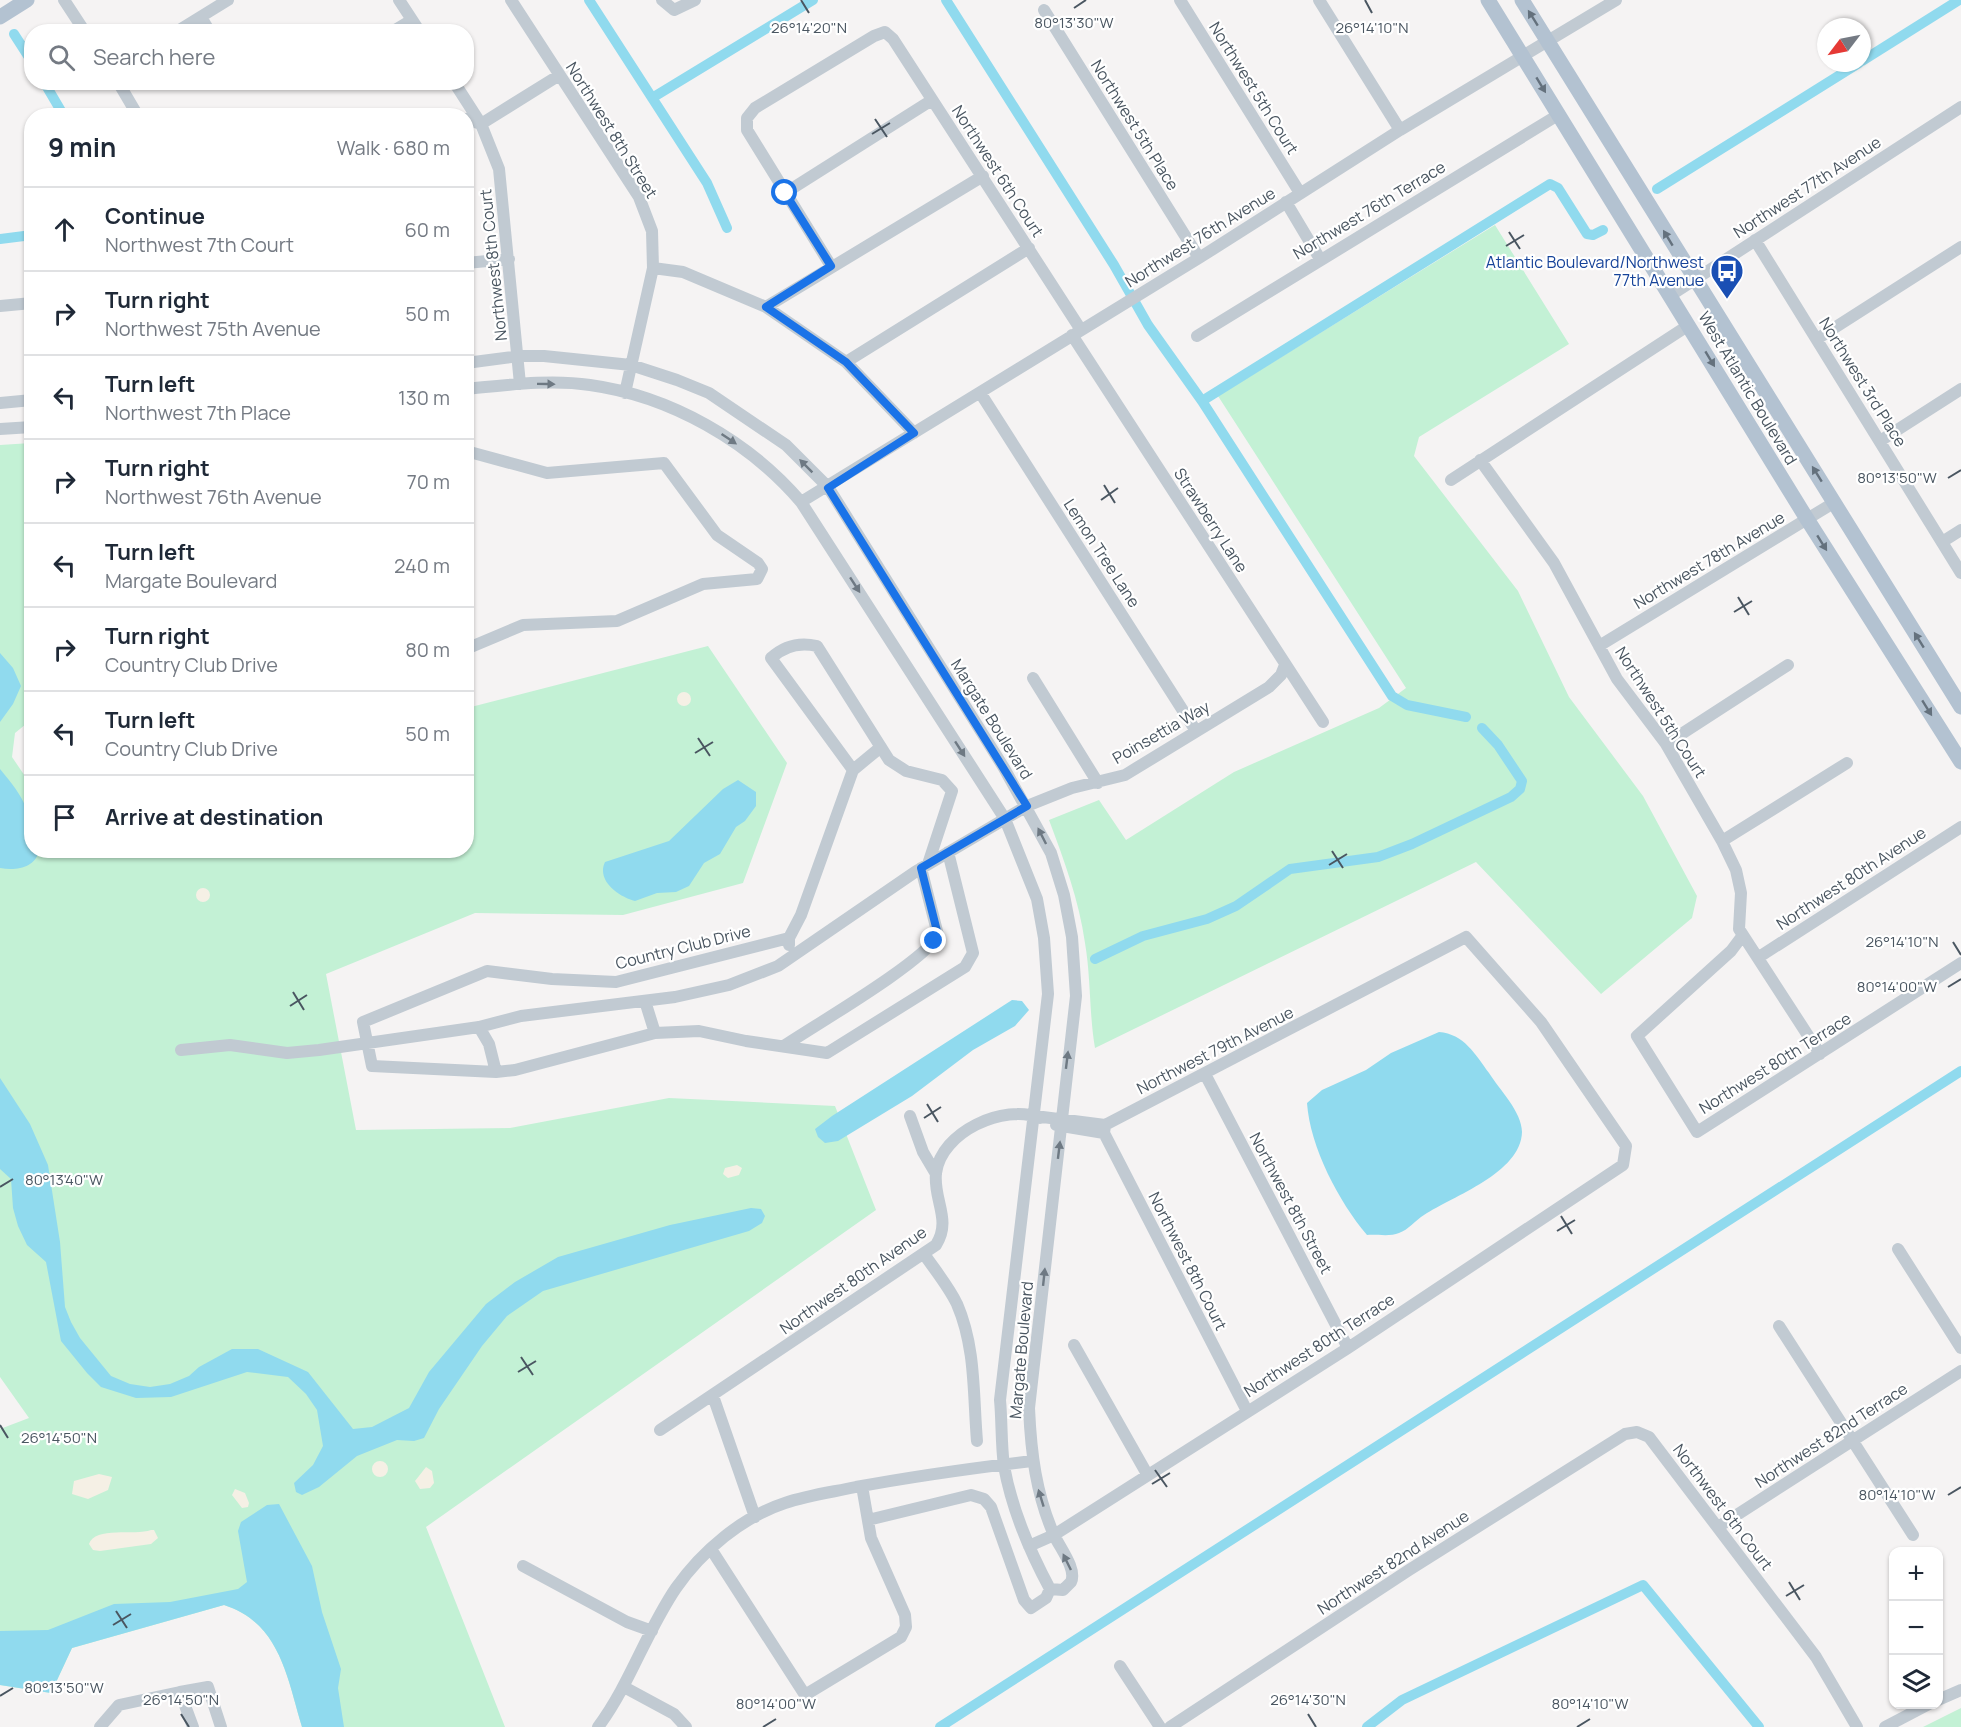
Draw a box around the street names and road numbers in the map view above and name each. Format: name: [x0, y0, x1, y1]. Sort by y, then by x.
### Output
street label: Northwest 5th Court: [1204, 18, 1304, 158]
street label: Northwest 5th Place: [1086, 56, 1184, 194]
street label: Northwest 8th Street: [561, 58, 663, 202]
street label: Northwest 6th Court: [947, 101, 1049, 241]
street label: Northwest 77th Avenue: [1729, 131, 1885, 243]
street label: Northwest 76th Terrace: [1289, 156, 1449, 264]
street label: Northwest 76th Avenue: [1121, 182, 1279, 292]
street label: Northwest 8th Court: [474, 188, 512, 342]
street label: West Atlantic Boulevard: [1693, 307, 1803, 469]
street label: Northwest 3rd Place: [1814, 313, 1912, 451]
street label: Strawberry Lane: [1169, 464, 1253, 576]
street label: Lemon Tree Lane: [1059, 495, 1145, 611]
street label: Northwest 78th Avenue: [1629, 506, 1789, 614]
street label: Northwest 5th Court: [1610, 642, 1712, 782]
street label: Margate Boulevard: [946, 655, 1038, 783]
street label: Poinsettia Way: [1108, 695, 1214, 769]
street label: Northwest 80th Avenue: [1772, 821, 1930, 935]
street label: Country Club Drive: [613, 920, 753, 974]
street label: Northwest 79th Avenue: [1133, 1001, 1297, 1099]
street label: Northwest 80th Terrace: [1695, 1007, 1855, 1119]
street label: Northwest 8th Street: [1244, 1129, 1338, 1277]
street label: Northwest 8th Court: [1144, 1188, 1232, 1334]
street label: Northwest 80th Avenue: [775, 1221, 931, 1339]
street label: Margate Boulevard: [1004, 1280, 1038, 1420]
street label: Northwest 80th Terrace: [1240, 1288, 1398, 1402]
street label: Northwest 82nd Terrace: [1751, 1377, 1911, 1493]
street label: Northwest 6th Court: [1668, 1439, 1778, 1575]
street label: Northwest 82nd Avenue: [1313, 1505, 1473, 1619]

